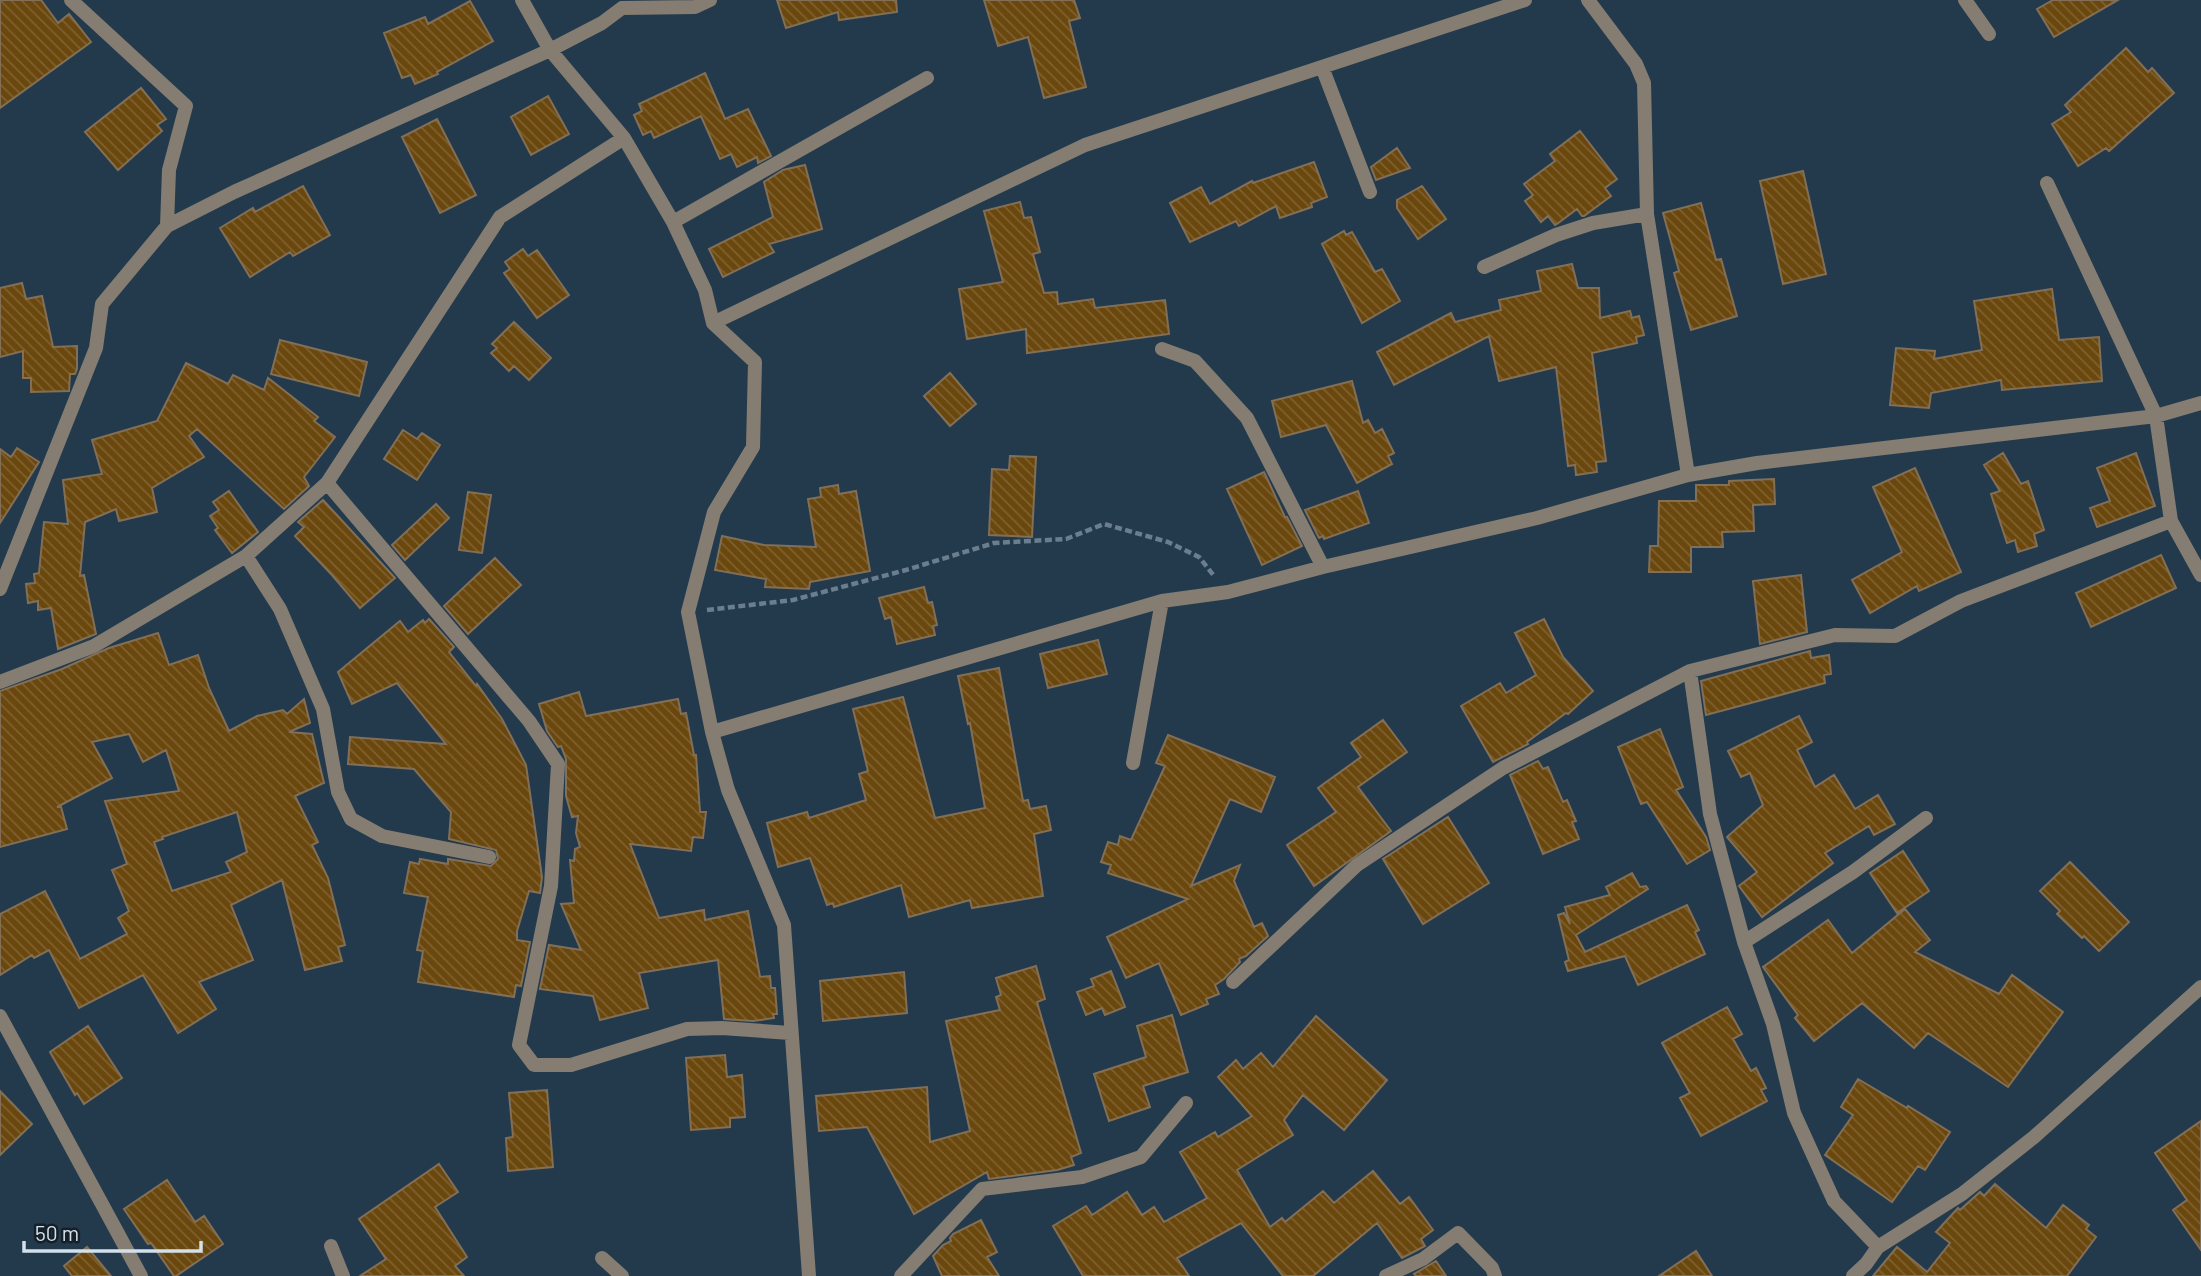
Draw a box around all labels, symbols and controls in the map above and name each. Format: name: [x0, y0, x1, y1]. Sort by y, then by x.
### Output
scale bar: [24, 1210, 201, 1254]
text: 50 m: [35, 1220, 79, 1245]

